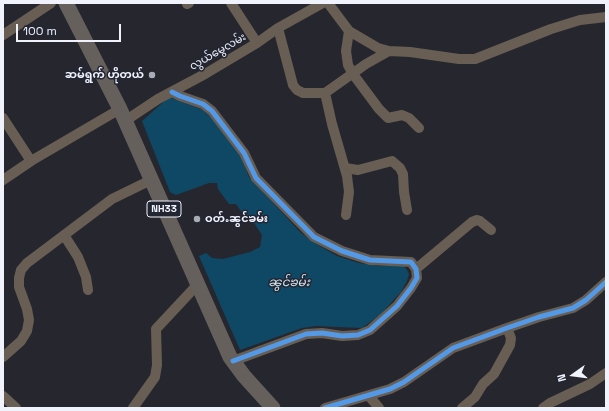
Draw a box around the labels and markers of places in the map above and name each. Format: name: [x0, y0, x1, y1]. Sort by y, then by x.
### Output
place label: ဆမ်ရွက် ဟိုတယ်: [65, 68, 144, 82]
marker: ဆမ်ရွက် ဟိုတယ်: [147, 70, 157, 80]
place label: ဝတ်ႉၼွင်ၶမ်း: [205, 212, 268, 226]
marker: ဝတ်ႉၼွင်ၶမ်း: [192, 214, 202, 224]

